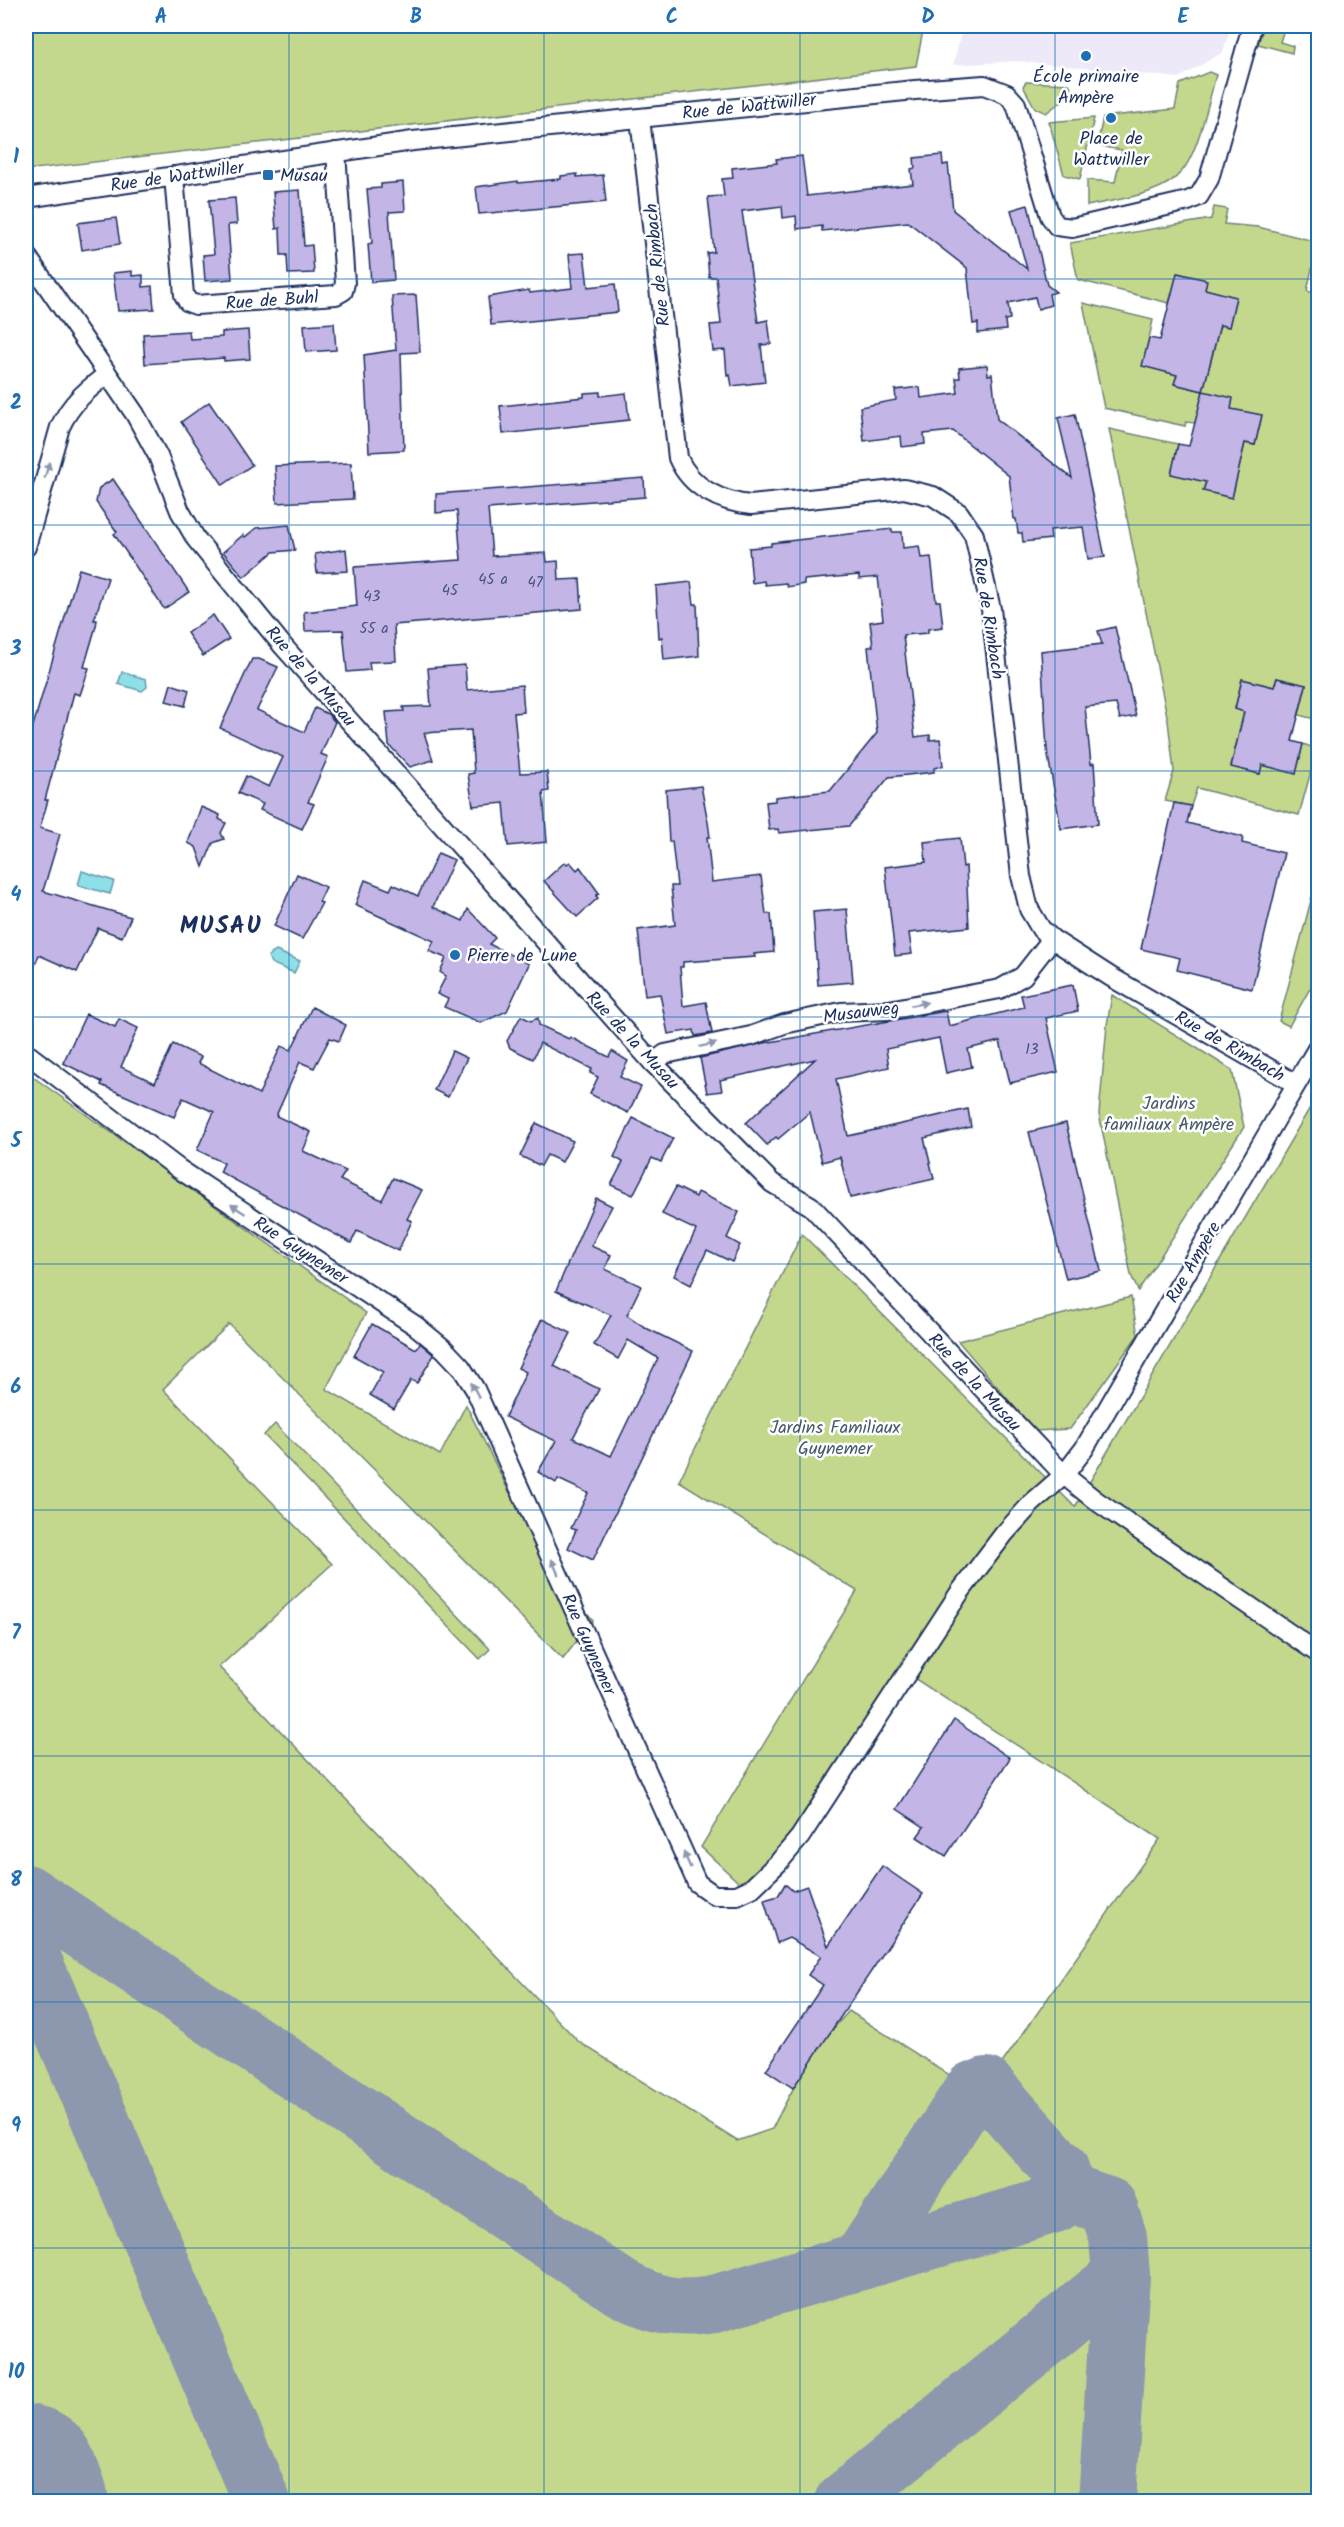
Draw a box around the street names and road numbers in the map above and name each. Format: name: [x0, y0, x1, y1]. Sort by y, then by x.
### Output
street label: Rue de Wattwiller: [681, 86, 819, 129]
street label: Rue de Wattwiller: [109, 154, 247, 201]
street label: Rue de Rimbach: [638, 202, 679, 328]
street label: Rue de Buhl: [225, 284, 320, 319]
street label: Rue de Rimbach: [964, 555, 1011, 681]
street label: Rue de la Musau: [257, 620, 363, 734]
street label: Rue de la Musau: [578, 985, 686, 1097]
street label: Musauweg: [821, 994, 901, 1033]
street label: Rue de Rimbach: [1169, 1004, 1290, 1091]
street label: Rue Guynemer: [247, 1210, 355, 1294]
street label: Rue Ampère: [1159, 1216, 1229, 1309]
street label: Rue de la Musau: [920, 1327, 1028, 1439]
street label: Rue Guynemer: [552, 1589, 623, 1701]

